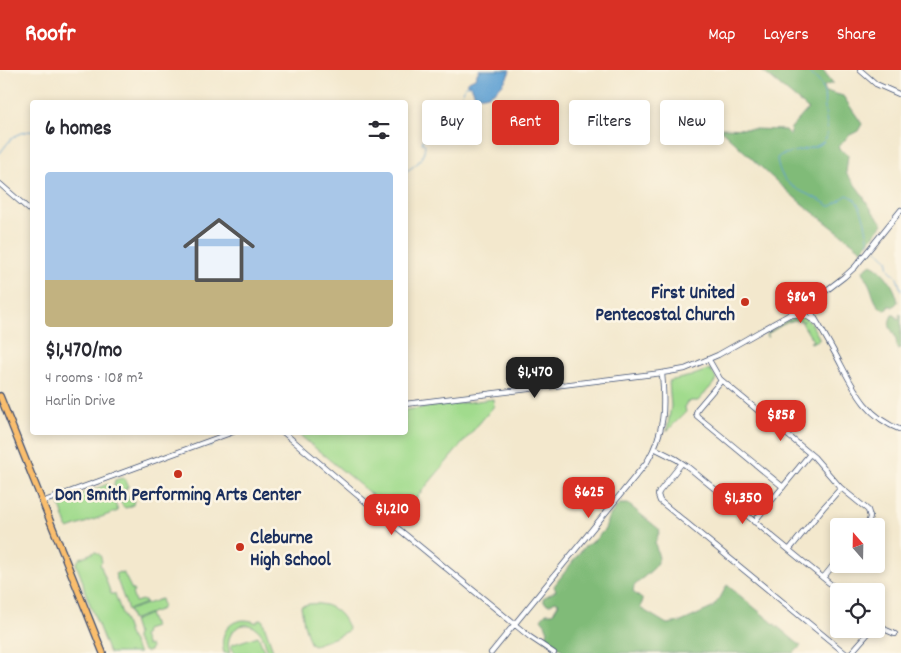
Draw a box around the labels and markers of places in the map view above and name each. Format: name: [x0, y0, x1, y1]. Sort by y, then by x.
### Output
place label: First United Pentecostal Church: [595, 281, 735, 330]
pin: $869: [771, 282, 831, 324]
marker: First United Pentecostal Church: [739, 296, 751, 308]
pin: $1,470: [494, 356, 576, 399]
pin: $858: [751, 400, 811, 442]
marker: Don Smith Performing Arts Center: [172, 468, 184, 480]
pin: $625: [559, 476, 619, 519]
pin: $1,350: [702, 482, 784, 525]
place label: Don Smith Performing Arts Center: [55, 483, 302, 510]
pin: $1,210: [351, 494, 433, 536]
place label: Cleburne High School: [250, 526, 331, 575]
marker: Cleburne High School: [234, 541, 246, 553]

